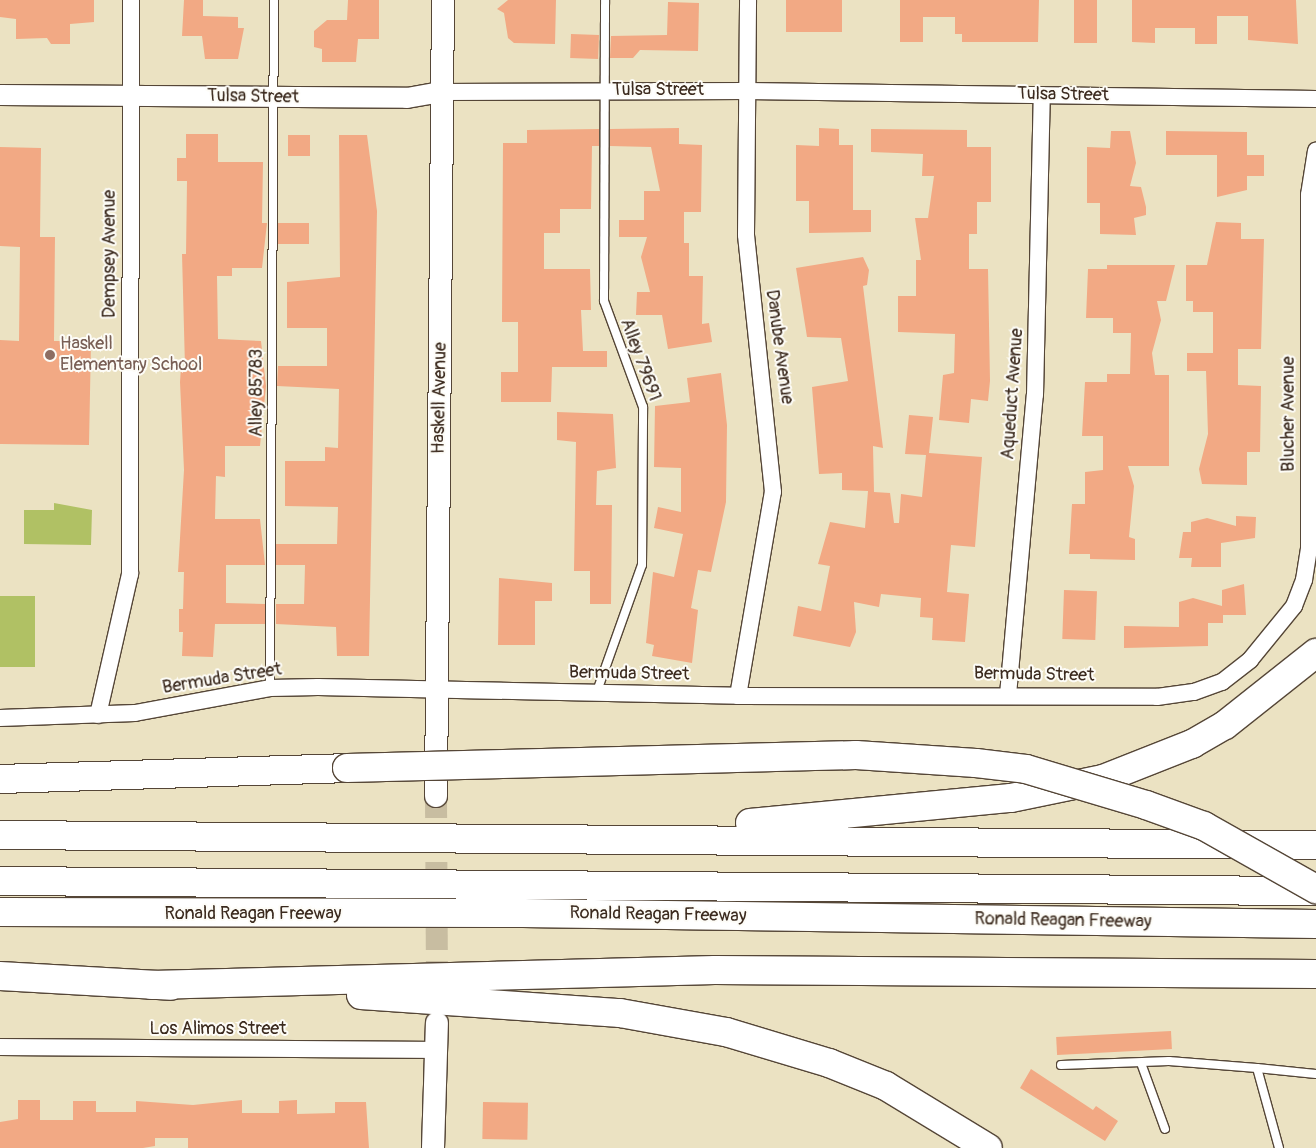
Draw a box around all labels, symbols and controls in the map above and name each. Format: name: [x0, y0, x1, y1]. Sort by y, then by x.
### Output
street label: Tulsa Street: [612, 79, 704, 101]
street label: Tulsa Street: [1017, 83, 1109, 107]
street label: Tulsa Street: [207, 85, 299, 109]
street label: Dempsey Avenue: [99, 190, 121, 318]
street label: Danube Avenue: [760, 288, 798, 406]
street label: Alley 79691: [615, 316, 665, 404]
street label: Aqueduct Avenue: [998, 328, 1028, 460]
place label: Haskell Elementary School: [60, 334, 202, 376]
street label: Haskell Avenue: [428, 342, 452, 454]
marker: Haskell Elementary School: [44, 349, 56, 361]
street label: Alley 85783: [246, 349, 268, 437]
street label: Blucher Avenue: [1278, 356, 1300, 472]
street label: Bermuda Street: [161, 659, 283, 699]
street label: Bermuda Street: [569, 662, 689, 686]
street label: Bermuda Street: [974, 663, 1094, 687]
street label: Ronald Reagan Freeway: [165, 903, 341, 925]
street label: Ronald Reagan Freeway: [569, 903, 747, 927]
street label: Ronald Reagan Freeway: [974, 909, 1152, 933]
street label: Los Alimos Street: [150, 1018, 286, 1040]

